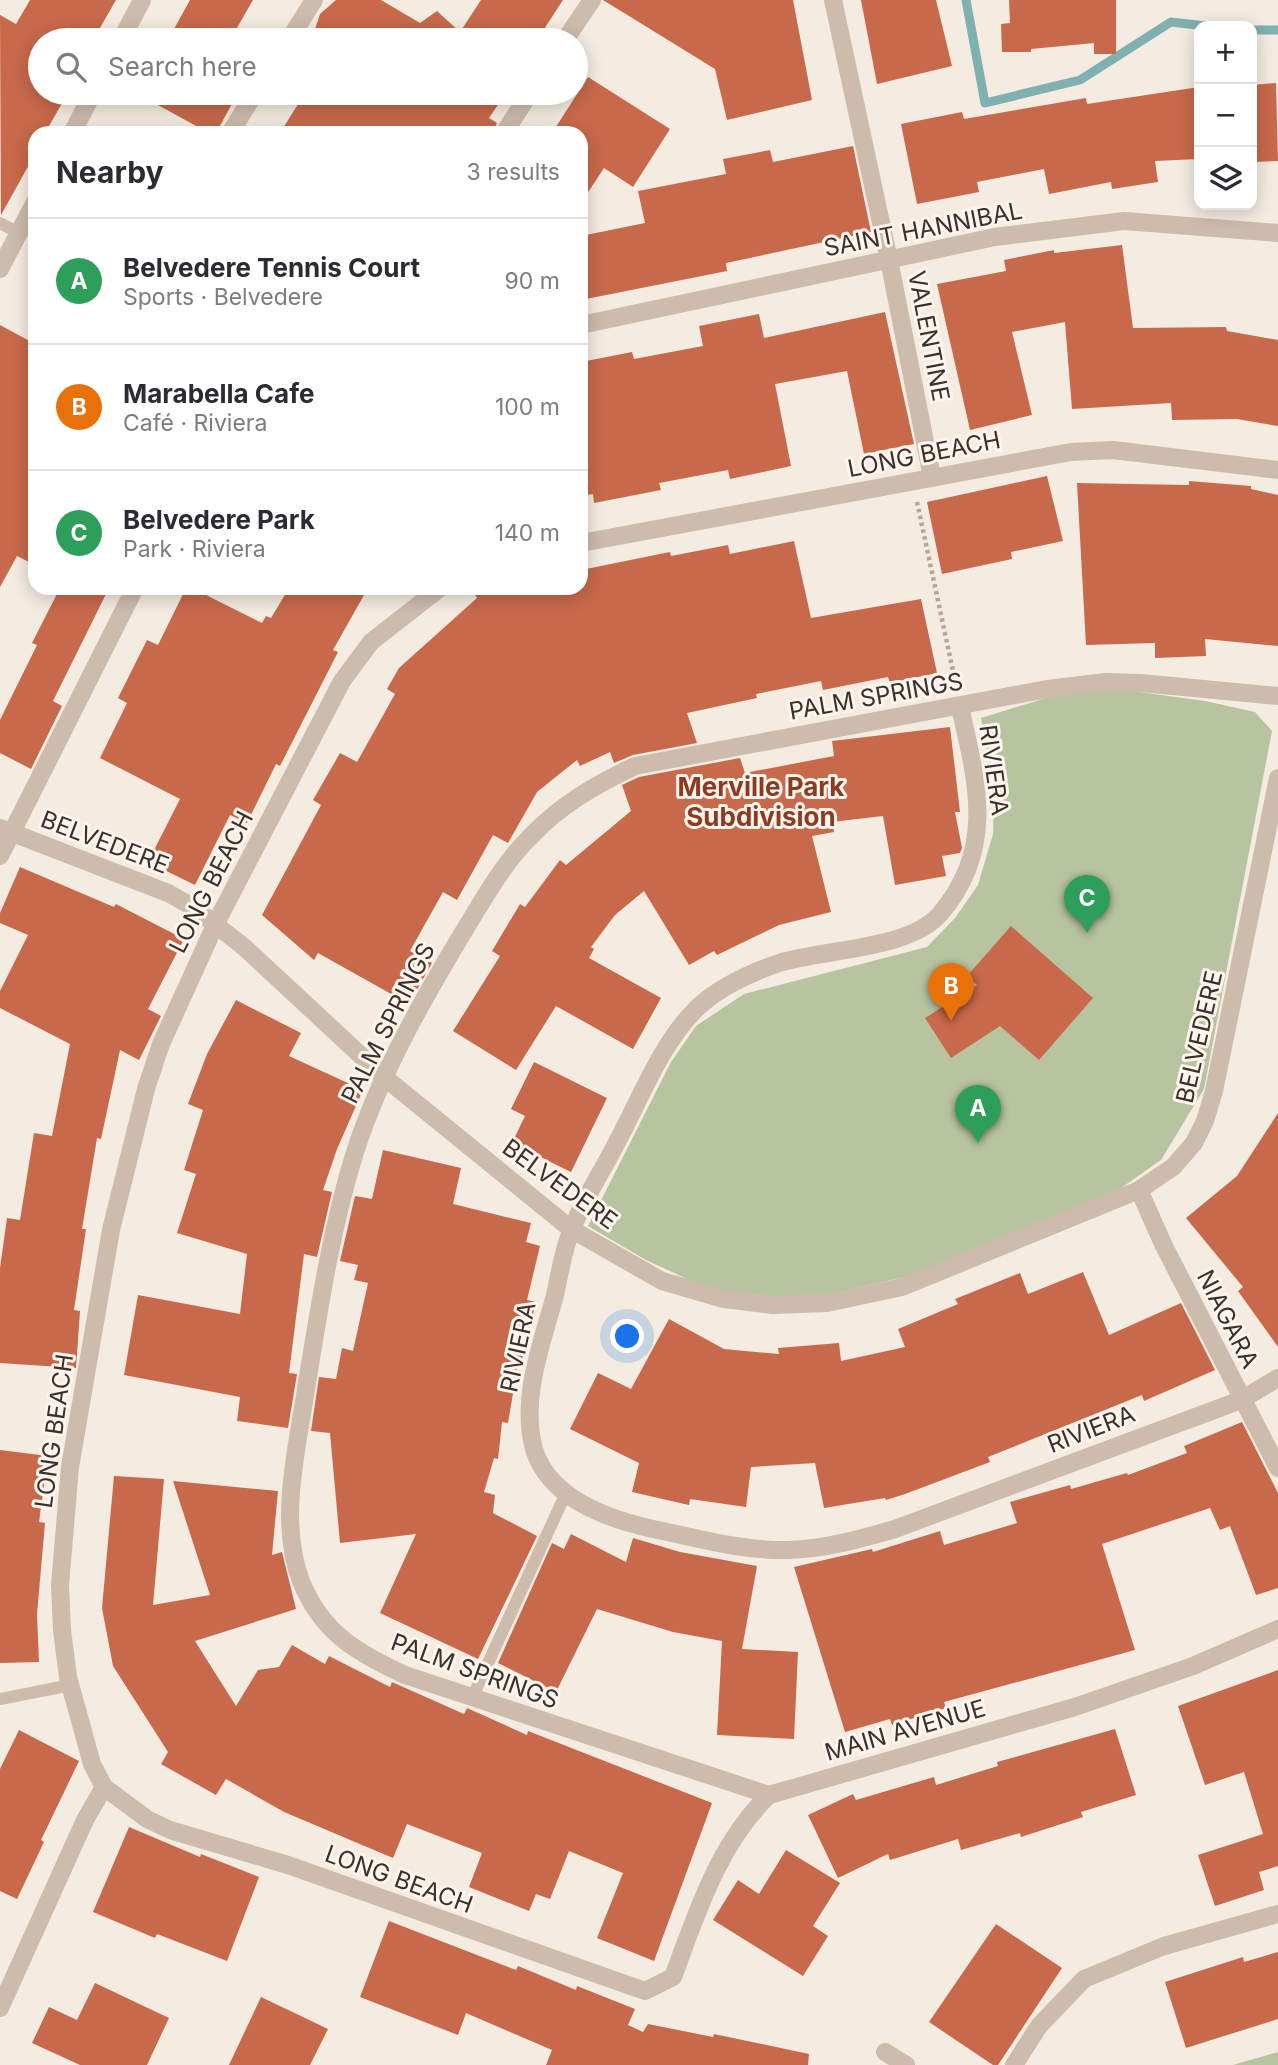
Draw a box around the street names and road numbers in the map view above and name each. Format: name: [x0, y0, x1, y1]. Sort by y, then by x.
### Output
street label: SAINT HANNIBAL: [821, 196, 1025, 262]
street label: VALENTINE: [902, 268, 956, 404]
street label: LONG BEACH: [845, 425, 1003, 483]
street label: PALM SPRINGS: [787, 666, 965, 726]
street label: RIVIERA: [973, 723, 1015, 817]
street label: BELVEDERE: [37, 804, 173, 880]
street label: LONG BEACH: [163, 806, 259, 958]
street label: PALM SPRINGS: [335, 938, 441, 1108]
street label: BELVEDERE: [1170, 968, 1228, 1106]
street label: BELVEDERE: [497, 1133, 623, 1235]
street label: NIAGARA: [1191, 1265, 1265, 1373]
street label: RIVIERA: [494, 1299, 542, 1395]
street label: LONG BEACH: [29, 1352, 79, 1510]
street label: RIVIERA: [1043, 1399, 1139, 1459]
street label: PALM SPRINGS: [387, 1627, 563, 1715]
street label: MAIN AVENUE: [821, 1693, 989, 1767]
street label: LONG BEACH: [321, 1839, 477, 1919]

